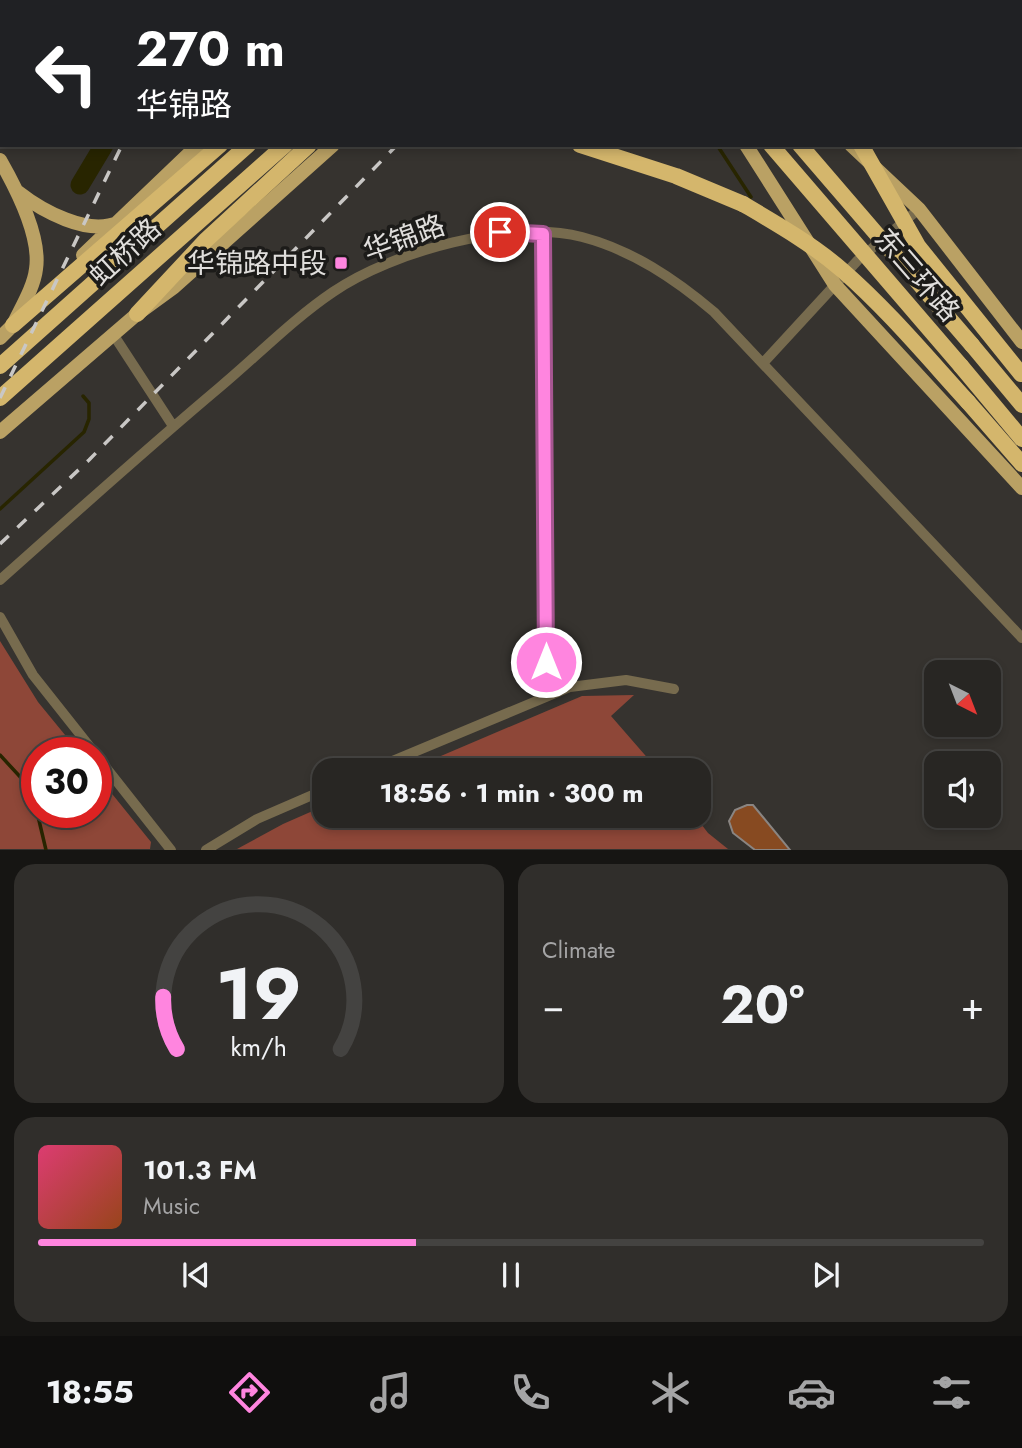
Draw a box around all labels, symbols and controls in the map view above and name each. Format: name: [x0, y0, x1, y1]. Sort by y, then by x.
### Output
text: 270 m: [136, 14, 285, 84]
icon: left: [21, 28, 112, 119]
text: 华锦路: [136, 82, 232, 128]
pin: [470, 202, 530, 262]
street label: 华锦路: [358, 204, 450, 272]
street label: 虹桥路: [80, 209, 170, 295]
icon: arrive: [481, 213, 519, 251]
street label: 东三环路: [865, 219, 969, 331]
place label: 华锦路中段: [187, 243, 327, 284]
marker: 华锦路中段: [333, 255, 349, 271]
position arrow: [509, 625, 583, 699]
north arrow: [924, 660, 1001, 737]
map controls: [924, 660, 1001, 828]
speed limit sign: 30: [21, 737, 112, 828]
button: sound: [924, 751, 1001, 828]
text: 18:56 · 1 min · 300 m: [379, 774, 644, 812]
text: Climate: [542, 933, 615, 967]
text: 19: [216, 942, 302, 1047]
text: 20°: [721, 967, 805, 1043]
text: −: [542, 978, 564, 1033]
text: +: [961, 978, 984, 1033]
text: km/h: [231, 1029, 287, 1065]
text: 101.3 FM: [143, 1151, 257, 1189]
text: Music: [143, 1189, 200, 1223]
icon: previous: [177, 1256, 215, 1294]
icon: pause: [492, 1256, 530, 1294]
icon: next: [807, 1256, 845, 1294]
icon: directions: [225, 1368, 274, 1417]
icon: music: [366, 1368, 415, 1417]
icon: phone: [506, 1368, 555, 1417]
icon: climate: [646, 1368, 695, 1417]
icon: car: [787, 1368, 836, 1417]
icon: filters: [927, 1368, 976, 1417]
text: 18:55: [46, 1369, 134, 1415]

